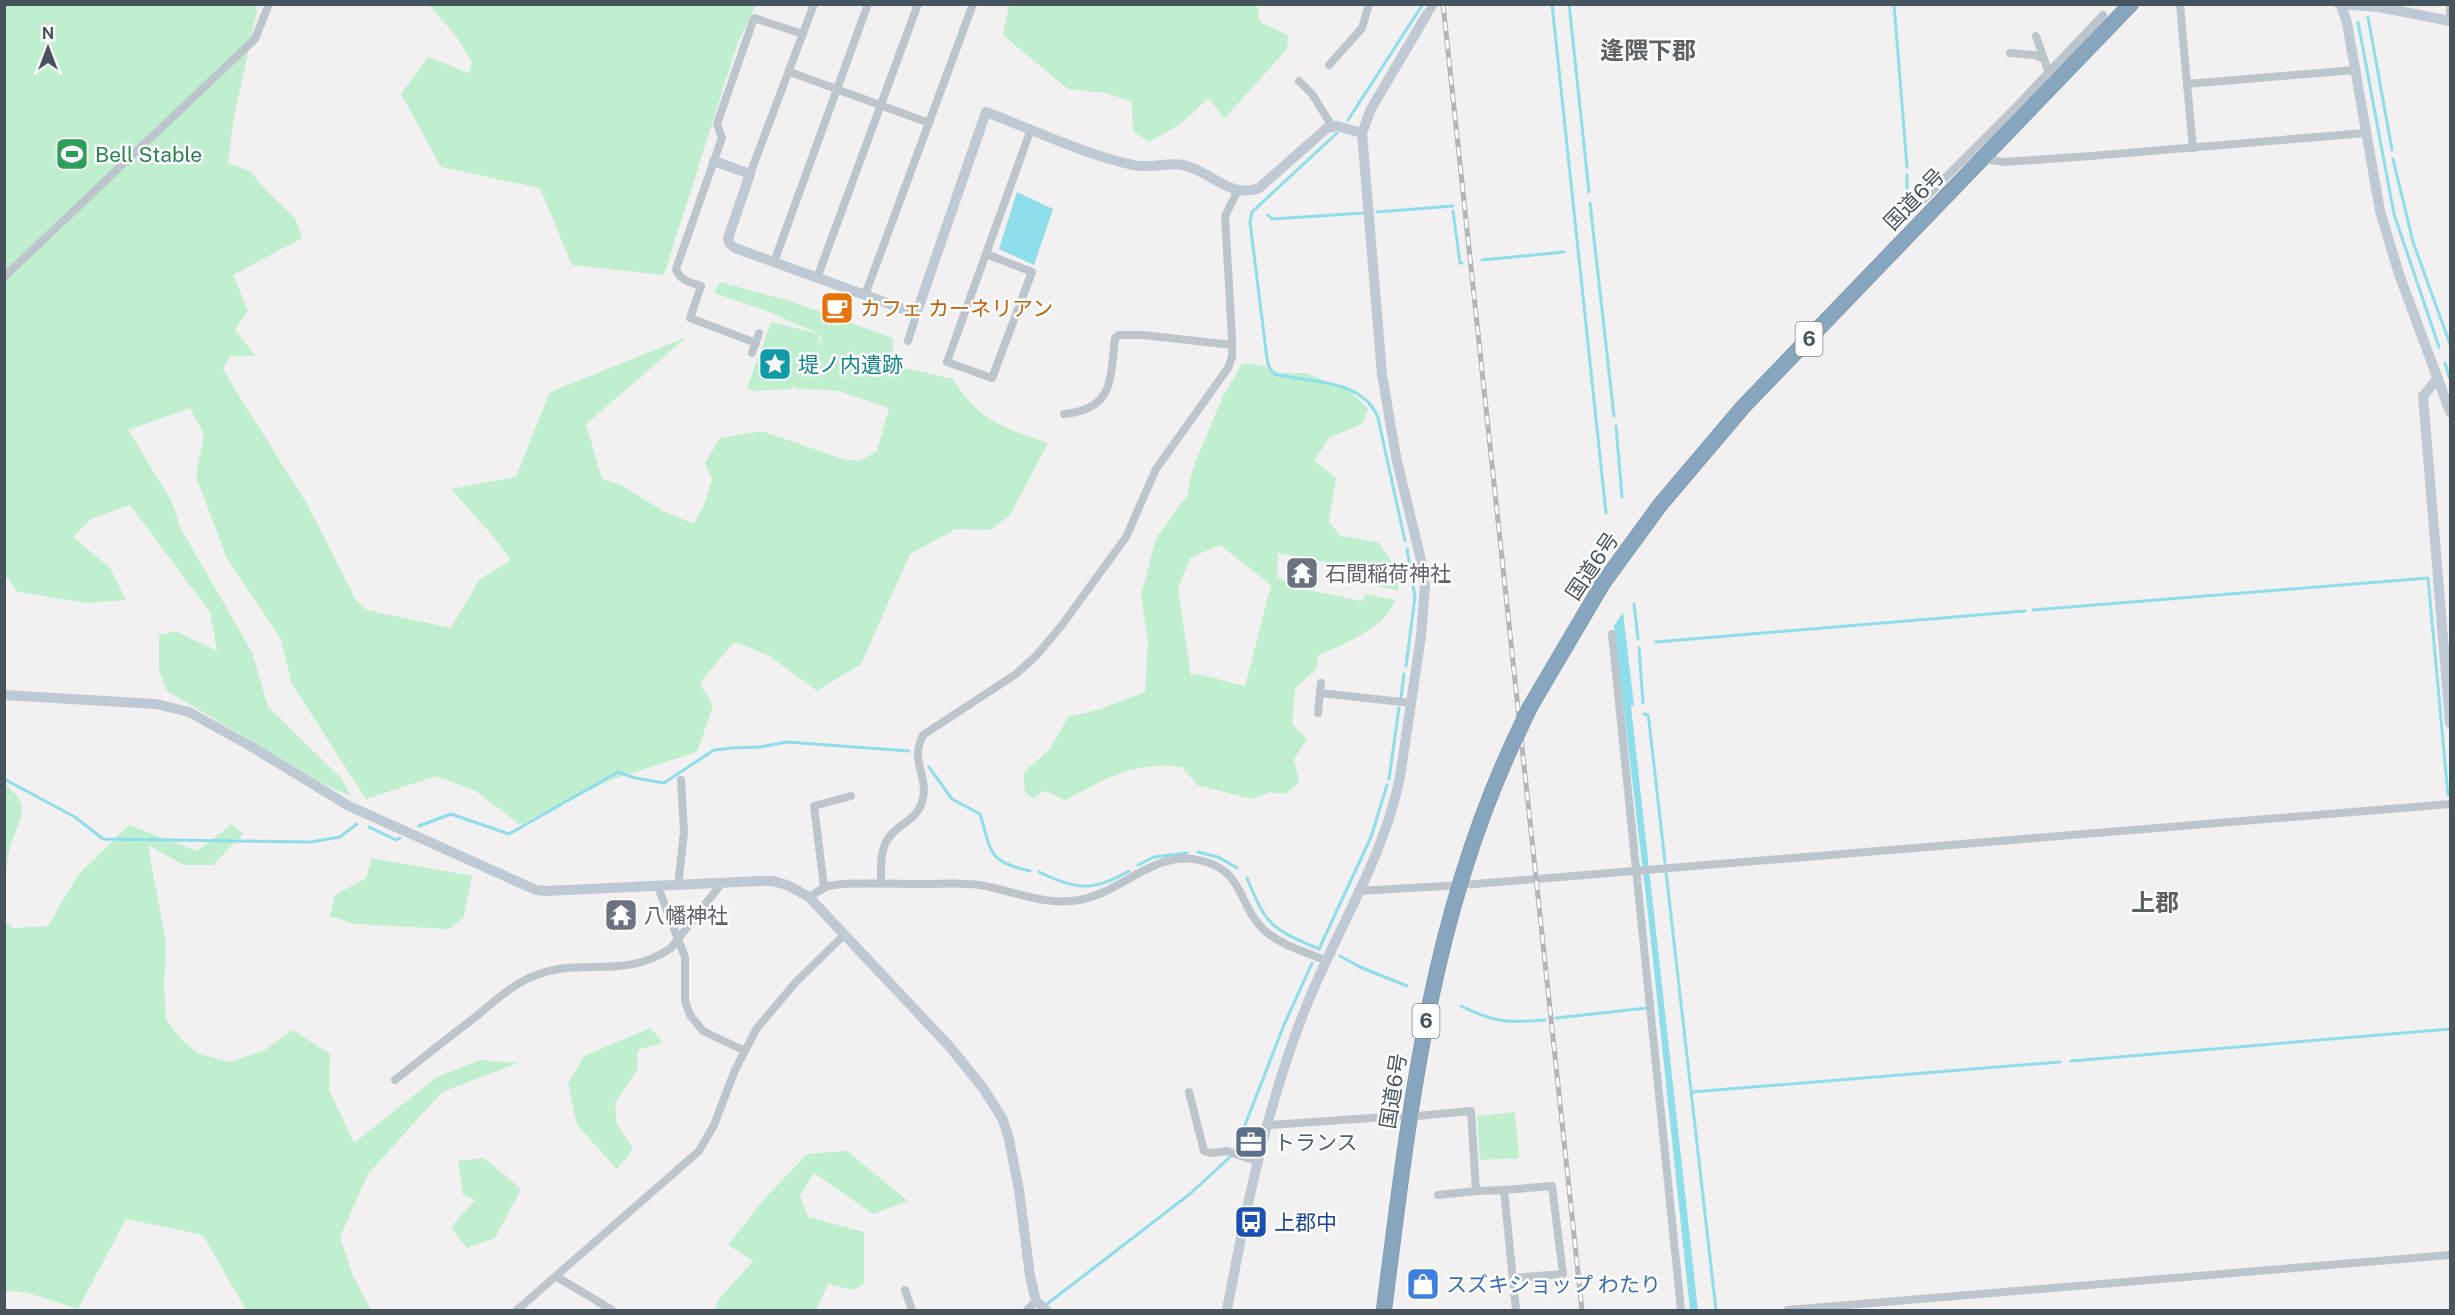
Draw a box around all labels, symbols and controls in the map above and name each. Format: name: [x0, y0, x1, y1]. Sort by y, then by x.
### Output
north arrow: [18, 18, 78, 78]
text: N: [42, 24, 54, 43]
district label: 逢隈下郡: [1600, 36, 1696, 64]
sports icon: Bell Stable: [54, 136, 90, 172]
place label: Bell Stable: [95, 142, 202, 167]
street label: 国道6号: [1879, 163, 1949, 235]
cafe icon: カフェ カーネリアン: [819, 290, 855, 326]
place label: カフェ カーネリアン: [860, 296, 1053, 321]
road number: 6: [1796, 322, 1822, 356]
place icon: 堤ノ内遺跡: [757, 346, 793, 382]
place label: 堤ノ内遺跡: [798, 352, 903, 377]
street label: 国道6号: [1560, 527, 1624, 605]
temple icon: 石間稲荷神社: [1284, 555, 1320, 591]
place label: 石間稲荷神社: [1325, 561, 1451, 586]
district label: 上郡: [2131, 888, 2179, 916]
temple icon: 八幡神社: [603, 897, 639, 933]
place label: 八幡神社: [644, 903, 728, 928]
road number: 6: [1412, 1004, 1440, 1038]
street label: 国道6号: [1375, 1051, 1411, 1131]
office icon: トランス: [1233, 1124, 1269, 1160]
place label: トランス: [1274, 1130, 1358, 1155]
bus stop icon: 上郡中: [1233, 1204, 1269, 1240]
place label: 上郡中: [1274, 1210, 1337, 1235]
shop icon: スズキショップ わたり: [1405, 1266, 1441, 1302]
place label: スズキショップ わたり: [1446, 1272, 1661, 1297]

